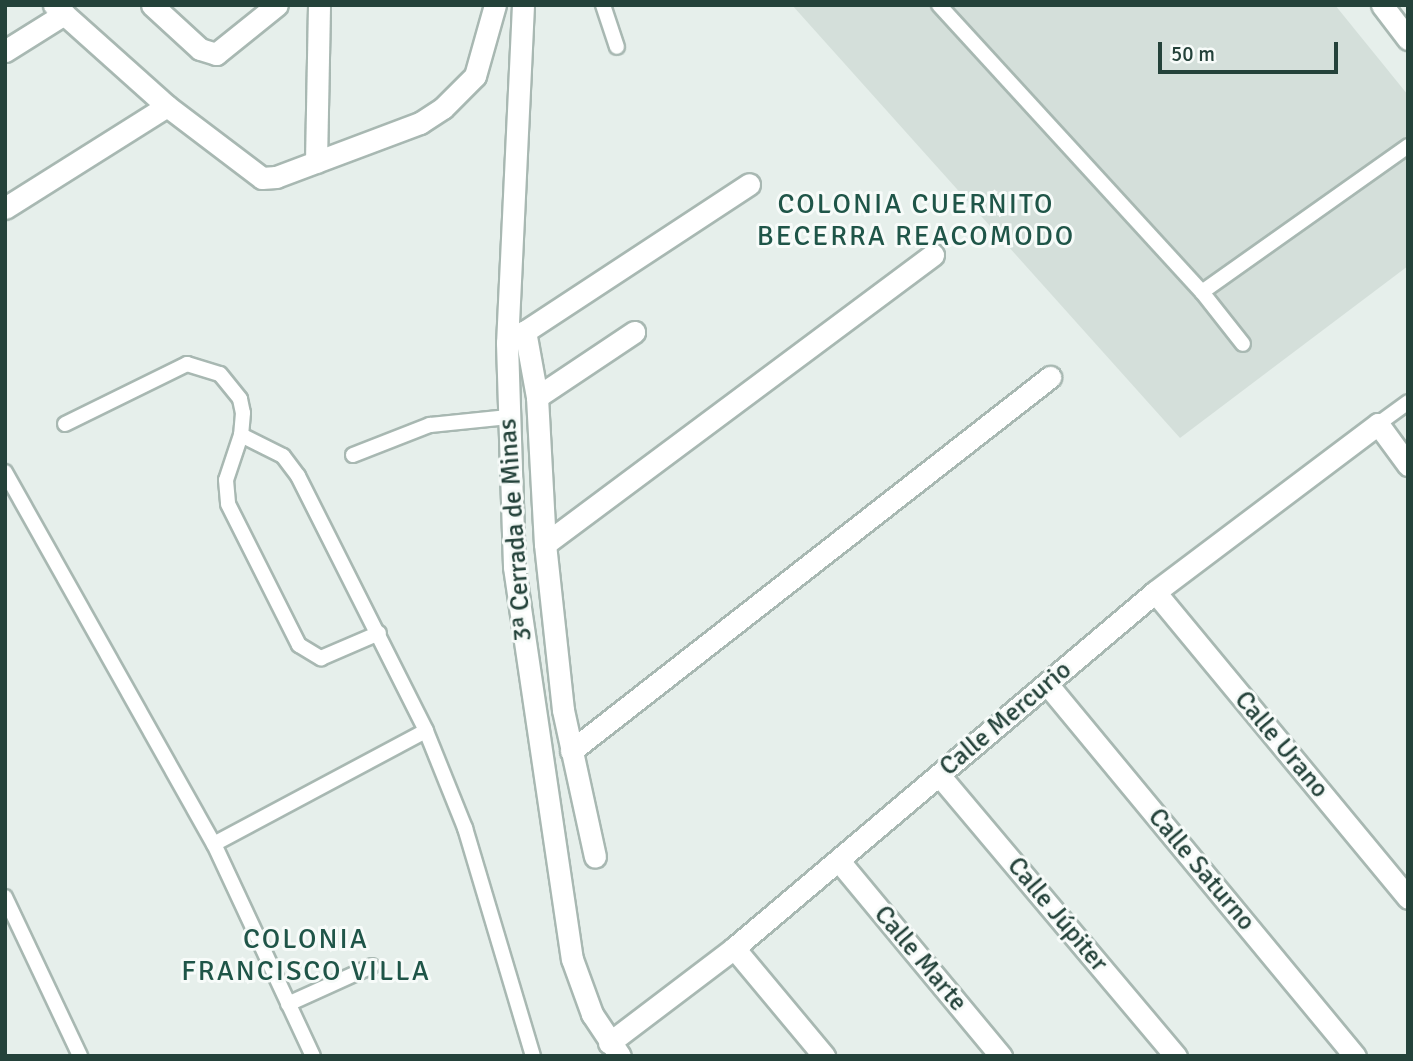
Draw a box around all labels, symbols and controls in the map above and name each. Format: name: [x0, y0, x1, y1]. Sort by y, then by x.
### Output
scale bar: [1161, 28, 1341, 72]
text: 50 m: [1171, 41, 1215, 67]
district label: COLONIA CUERNITO BECERRA REACOMODO: [759, 187, 1073, 253]
street label: 3ª Cerrada de Minas: [493, 418, 539, 642]
street label: Calle Mercurio: [934, 655, 1078, 783]
street label: Calle Urano: [1227, 685, 1335, 805]
street label: Calle Saturno: [1141, 802, 1261, 938]
street label: Calle Júpiter: [1000, 851, 1114, 979]
street label: Calle Marte: [867, 900, 973, 1018]
district label: COLONIA FRANCISCO VILLA: [183, 922, 429, 988]

